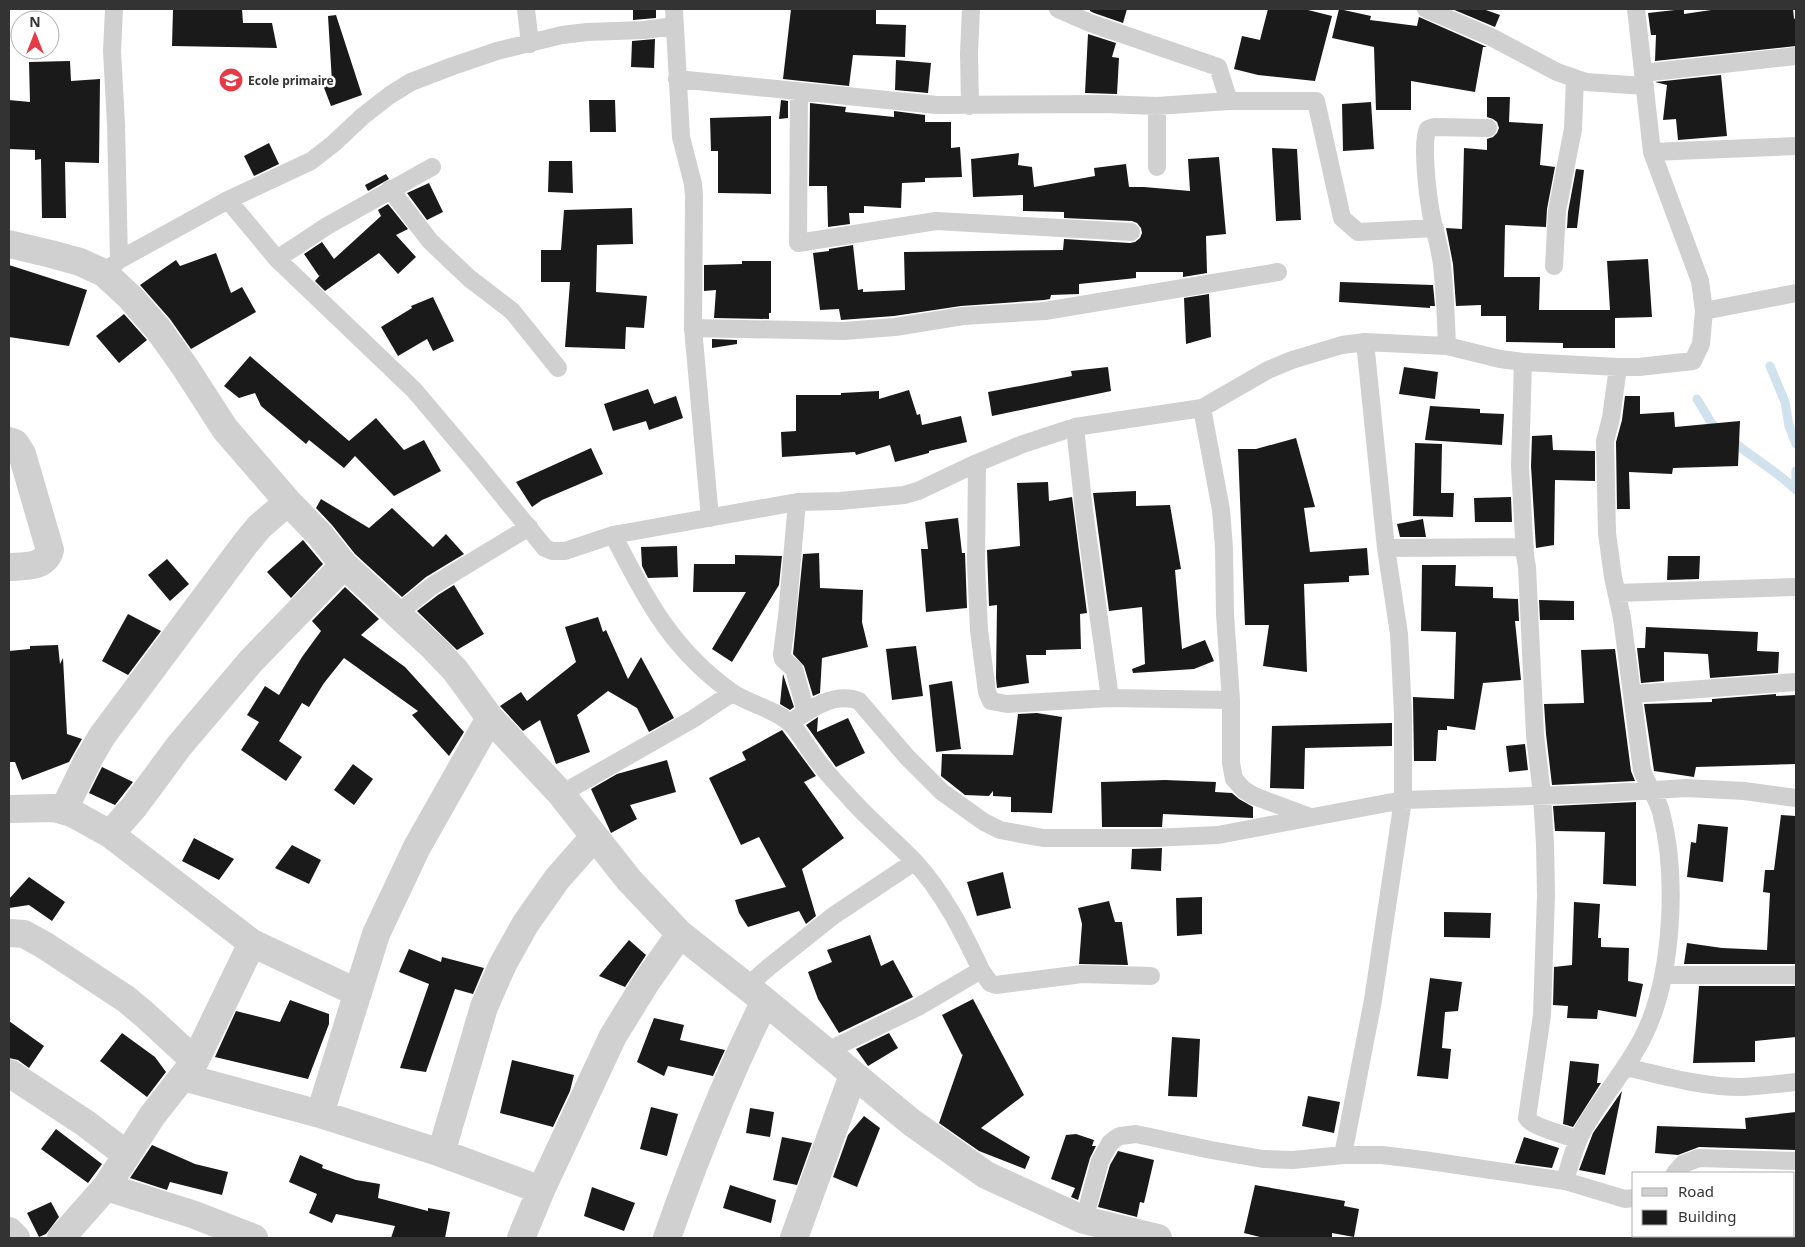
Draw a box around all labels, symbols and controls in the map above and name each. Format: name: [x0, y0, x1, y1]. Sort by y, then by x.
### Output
north arrow: [10, 10, 60, 60]
text: N: [29, 12, 41, 31]
school or university icon: Ecole primaire: [218, 67, 244, 93]
place label: Ecole primaire: [248, 72, 334, 89]
legend: [1632, 1172, 1795, 1237]
text: Road: [1678, 1181, 1714, 1201]
text: Building: [1678, 1206, 1736, 1226]

